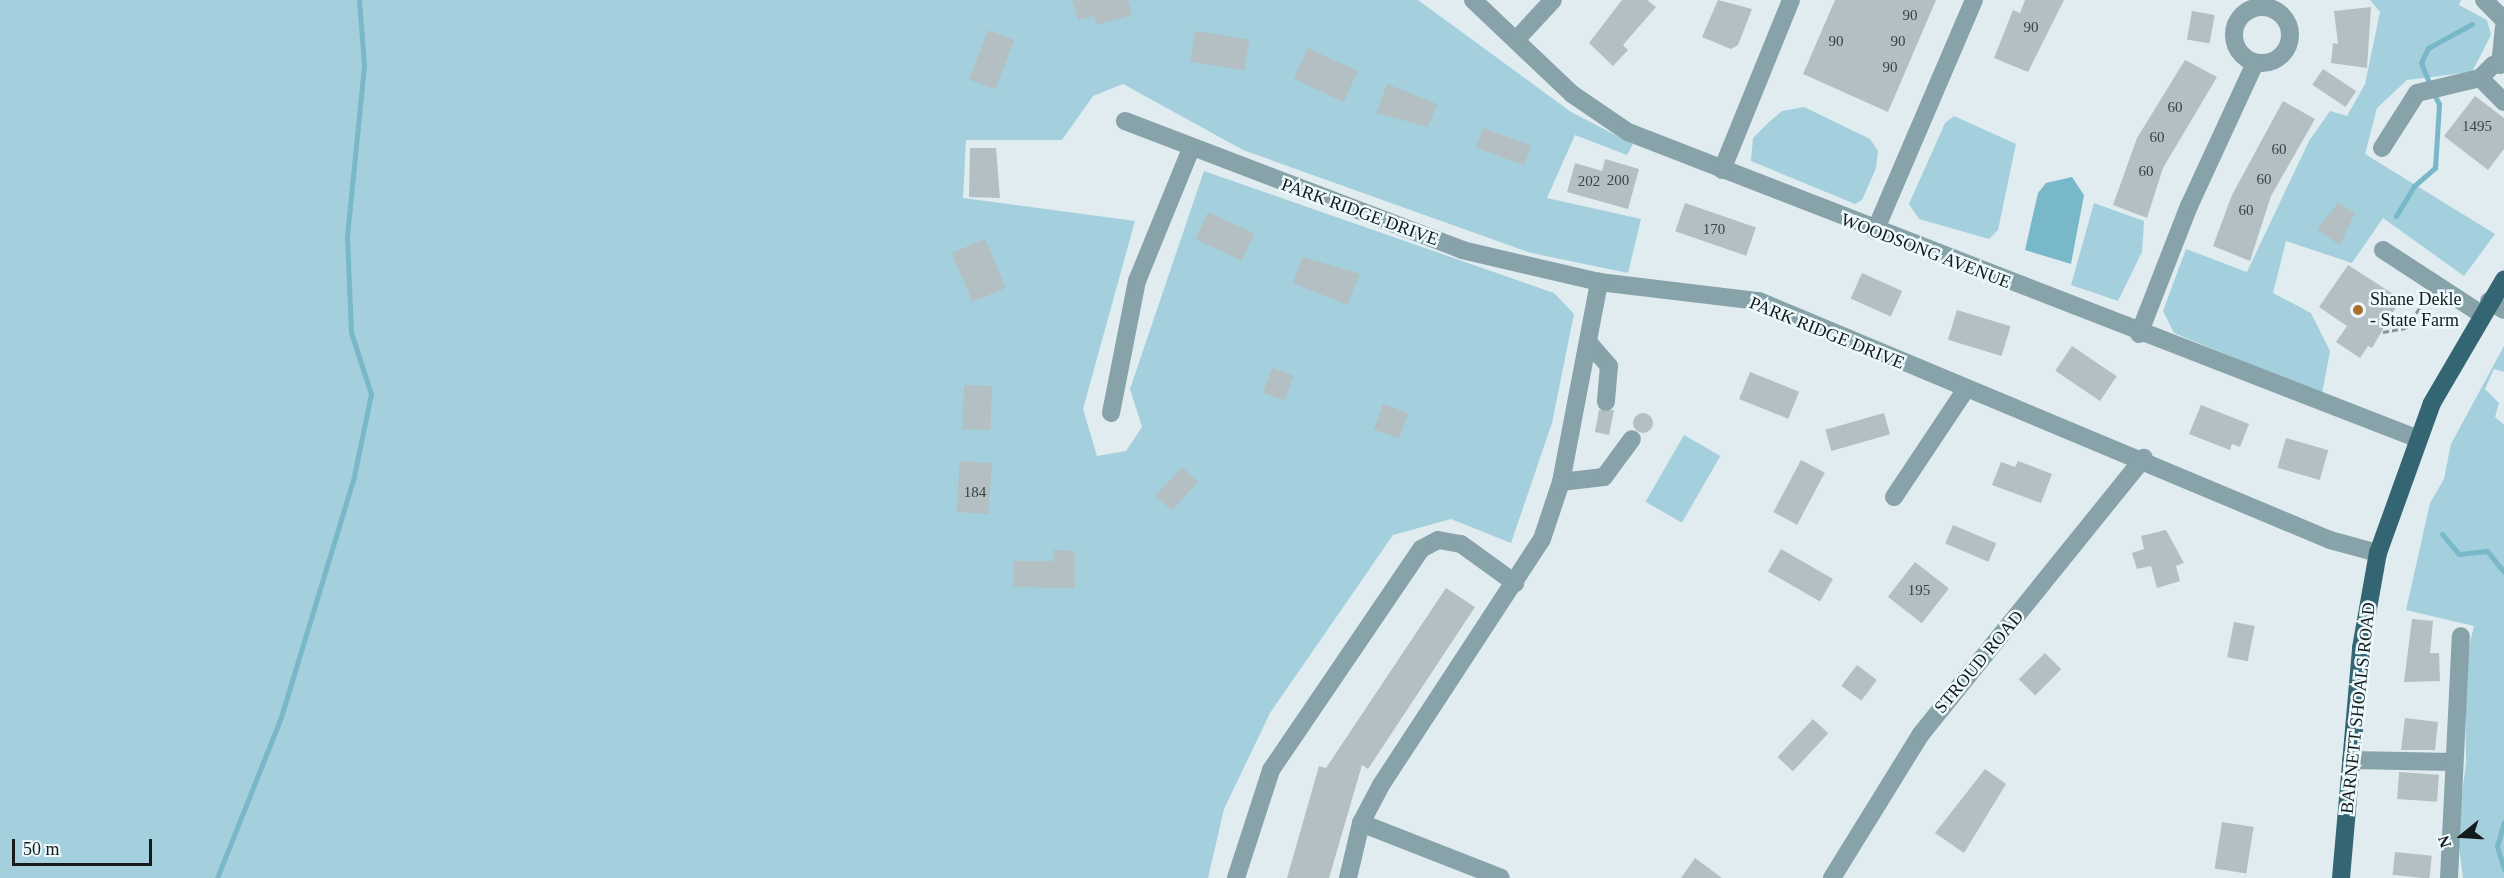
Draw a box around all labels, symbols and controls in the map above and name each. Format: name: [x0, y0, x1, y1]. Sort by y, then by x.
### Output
house number: 90: [1902, 7, 1918, 25]
house number: 90: [2024, 19, 2038, 37]
house number: 90: [1828, 33, 1844, 51]
house number: 90: [1890, 33, 1906, 51]
house number: 90: [1882, 59, 1898, 77]
house number: 60: [2168, 99, 2182, 117]
house number: 1495: [2462, 118, 2492, 136]
house number: 60: [2150, 129, 2164, 147]
house number: 60: [2272, 141, 2286, 159]
house number: 60: [2138, 163, 2154, 181]
house number: 60: [2256, 171, 2272, 189]
house number: 200: [1607, 172, 1629, 190]
house number: 202: [1578, 173, 1600, 191]
street label: PARK RIDGE DRIVE: [1279, 174, 1441, 250]
house number: 60: [2238, 202, 2254, 220]
street label: WOODSONG AVENUE: [1838, 208, 2014, 294]
house number: 170: [1703, 221, 1725, 239]
place label: Shane Dekle - State Farm: [2370, 289, 2461, 332]
street label: PARK RIDGE DRIVE: [1746, 292, 1908, 374]
marker: Shane Dekle - State Farm: [2351, 303, 2365, 317]
house number: 184: [964, 484, 986, 502]
house number: 195: [1908, 582, 1930, 600]
street label: BARNETT SHOALS ROAD: [2336, 601, 2380, 815]
street label: STROUD ROAD: [1930, 606, 2028, 718]
north arrow: [2432, 806, 2492, 866]
scale bar: [15, 827, 154, 865]
text: N: [2435, 834, 2454, 850]
text: 50 m: [23, 839, 60, 859]

